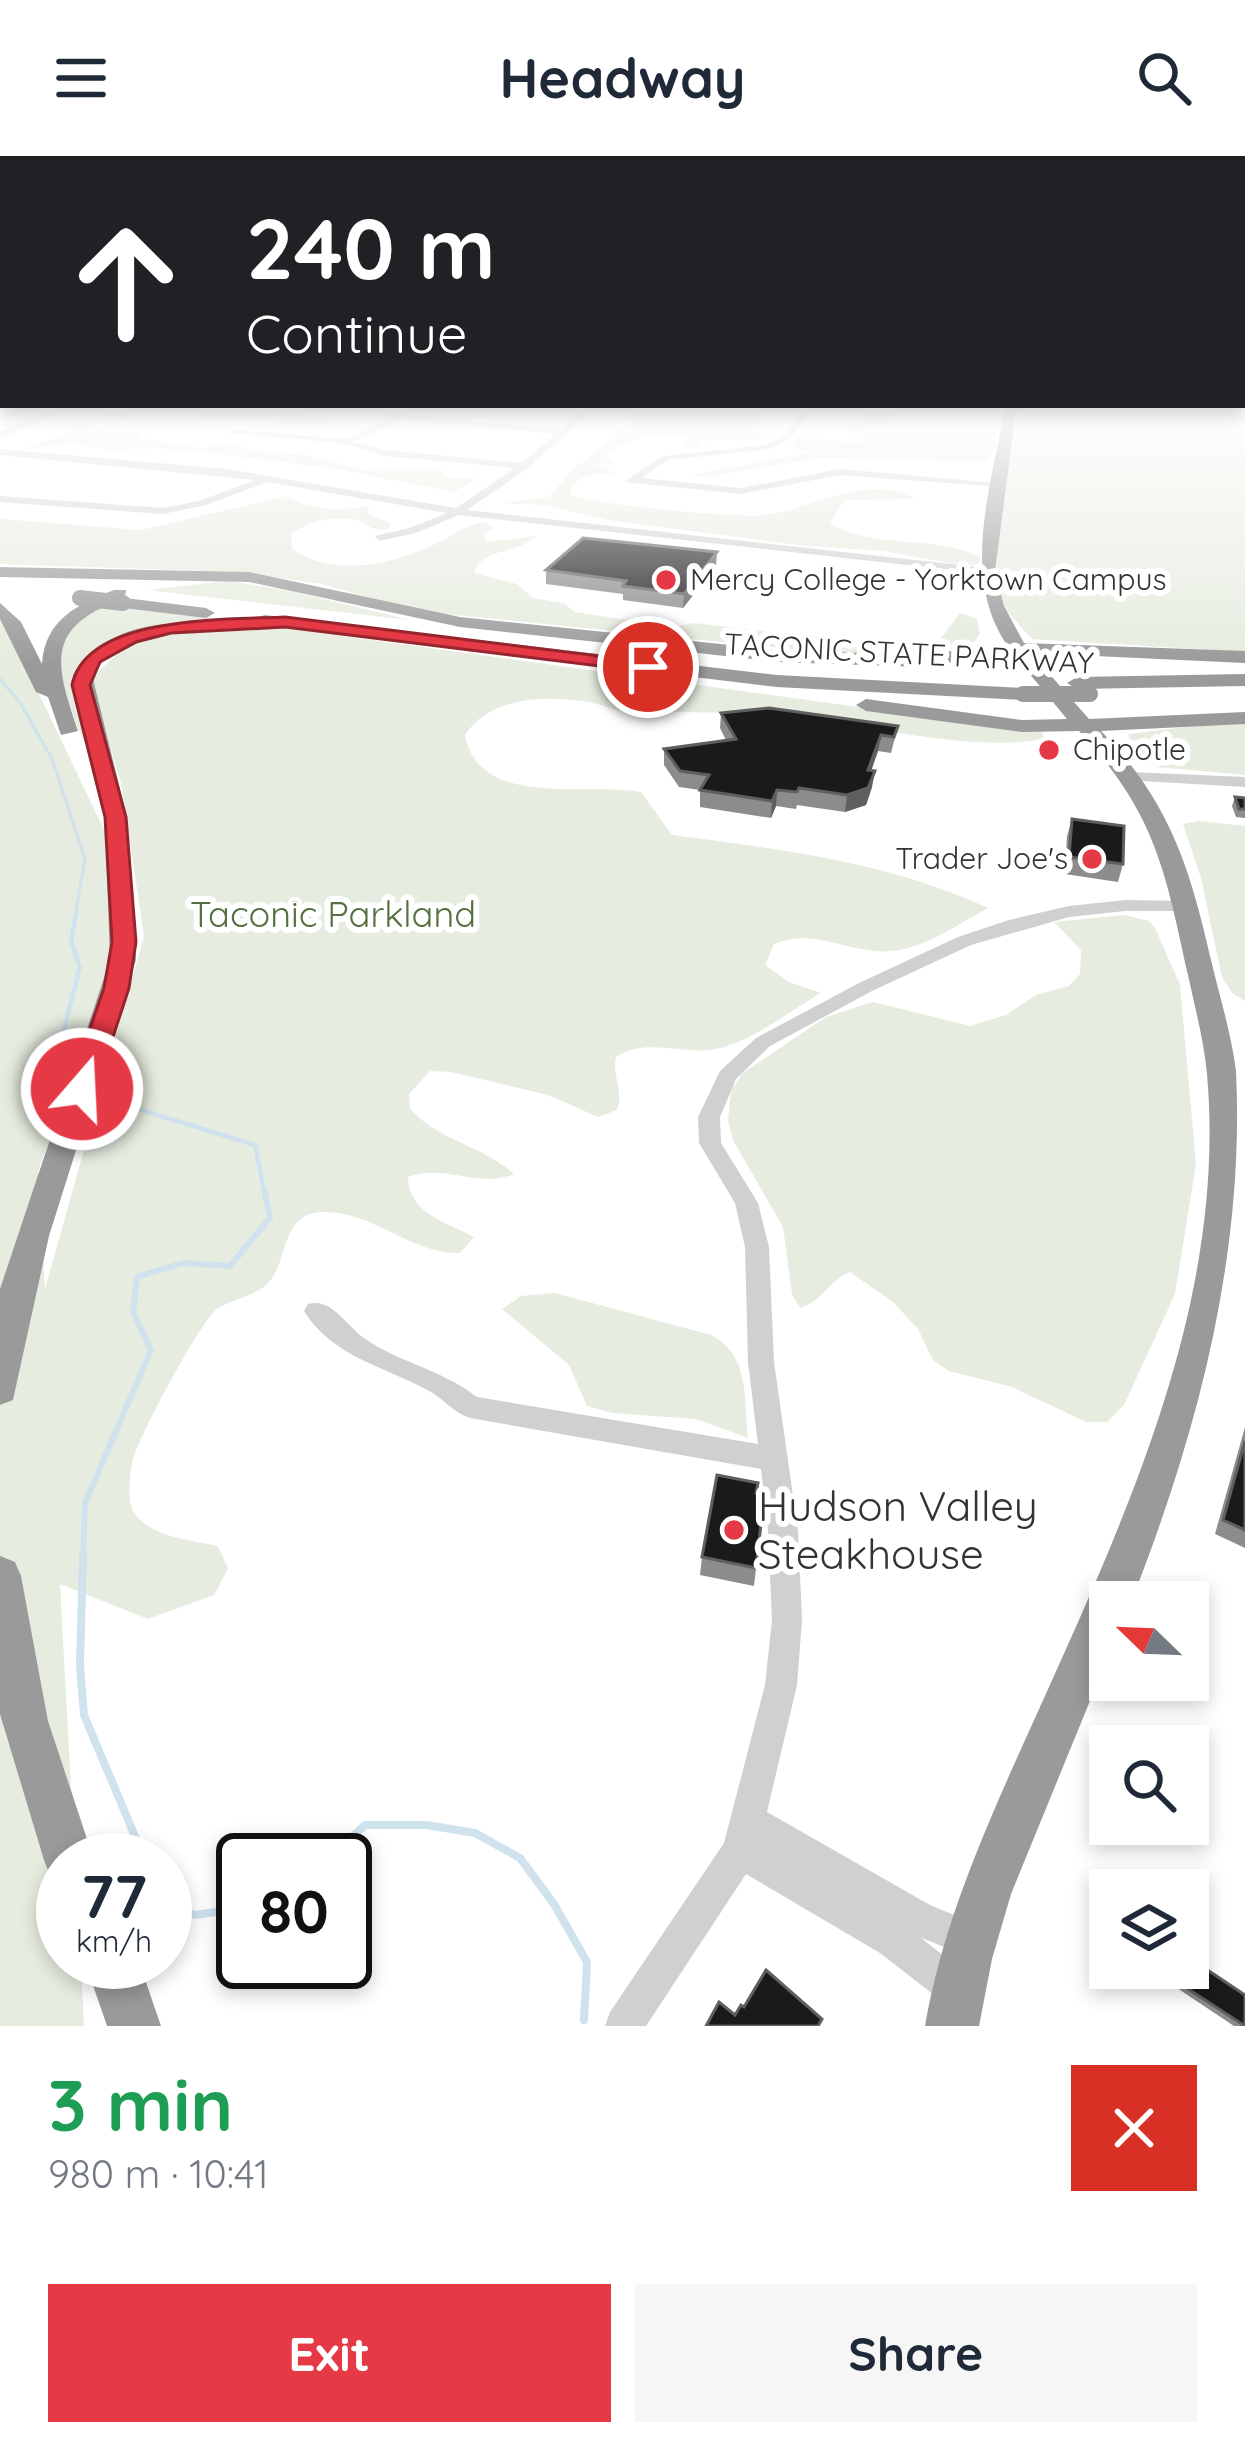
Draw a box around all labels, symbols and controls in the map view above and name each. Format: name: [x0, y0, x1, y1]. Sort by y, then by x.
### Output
text: Headway: [499, 44, 746, 112]
icon: menu: [48, 45, 114, 111]
icon: search: [1131, 45, 1197, 111]
text: 240 m: [246, 195, 496, 300]
icon: ahead: [48, 204, 204, 360]
text: Continue: [246, 299, 467, 367]
place label: Mercy College - Yorktown Campus: [690, 560, 1167, 598]
marker: Mercy College - Yorktown Campus: [653, 567, 679, 593]
pin: [597, 616, 699, 718]
street label: TACONIC STATE PARKWAY: [723, 624, 1095, 682]
icon: arrive: [615, 634, 681, 700]
place label: Chipotle: [1073, 730, 1186, 768]
marker: Chipotle: [1036, 737, 1062, 763]
place label: Trader Joe's: [895, 839, 1068, 877]
marker: Trader Joe's: [1079, 846, 1105, 872]
park label: Taconic Parkland: [190, 891, 476, 936]
position arrow: [19, 1026, 145, 1152]
place label: Hudson Valley Steakhouse: [758, 1479, 1038, 1580]
marker: Hudson Valley Steakhouse: [721, 1517, 747, 1543]
north arrow: [1089, 1581, 1209, 1701]
map controls: [1089, 1581, 1209, 1989]
button: search: [1089, 1725, 1209, 1845]
speed limit sign: 80: [216, 1833, 372, 1989]
text: 77: [81, 1858, 147, 1933]
button: layers: [1089, 1869, 1209, 1989]
text: km/h: [76, 1922, 152, 1960]
text: 3 min: [48, 2059, 233, 2149]
button: close: [1071, 2065, 1197, 2191]
text: 980 m · 10:41: [48, 2149, 269, 2198]
button: Exit: [48, 2284, 611, 2422]
button: Share: [635, 2284, 1197, 2422]

